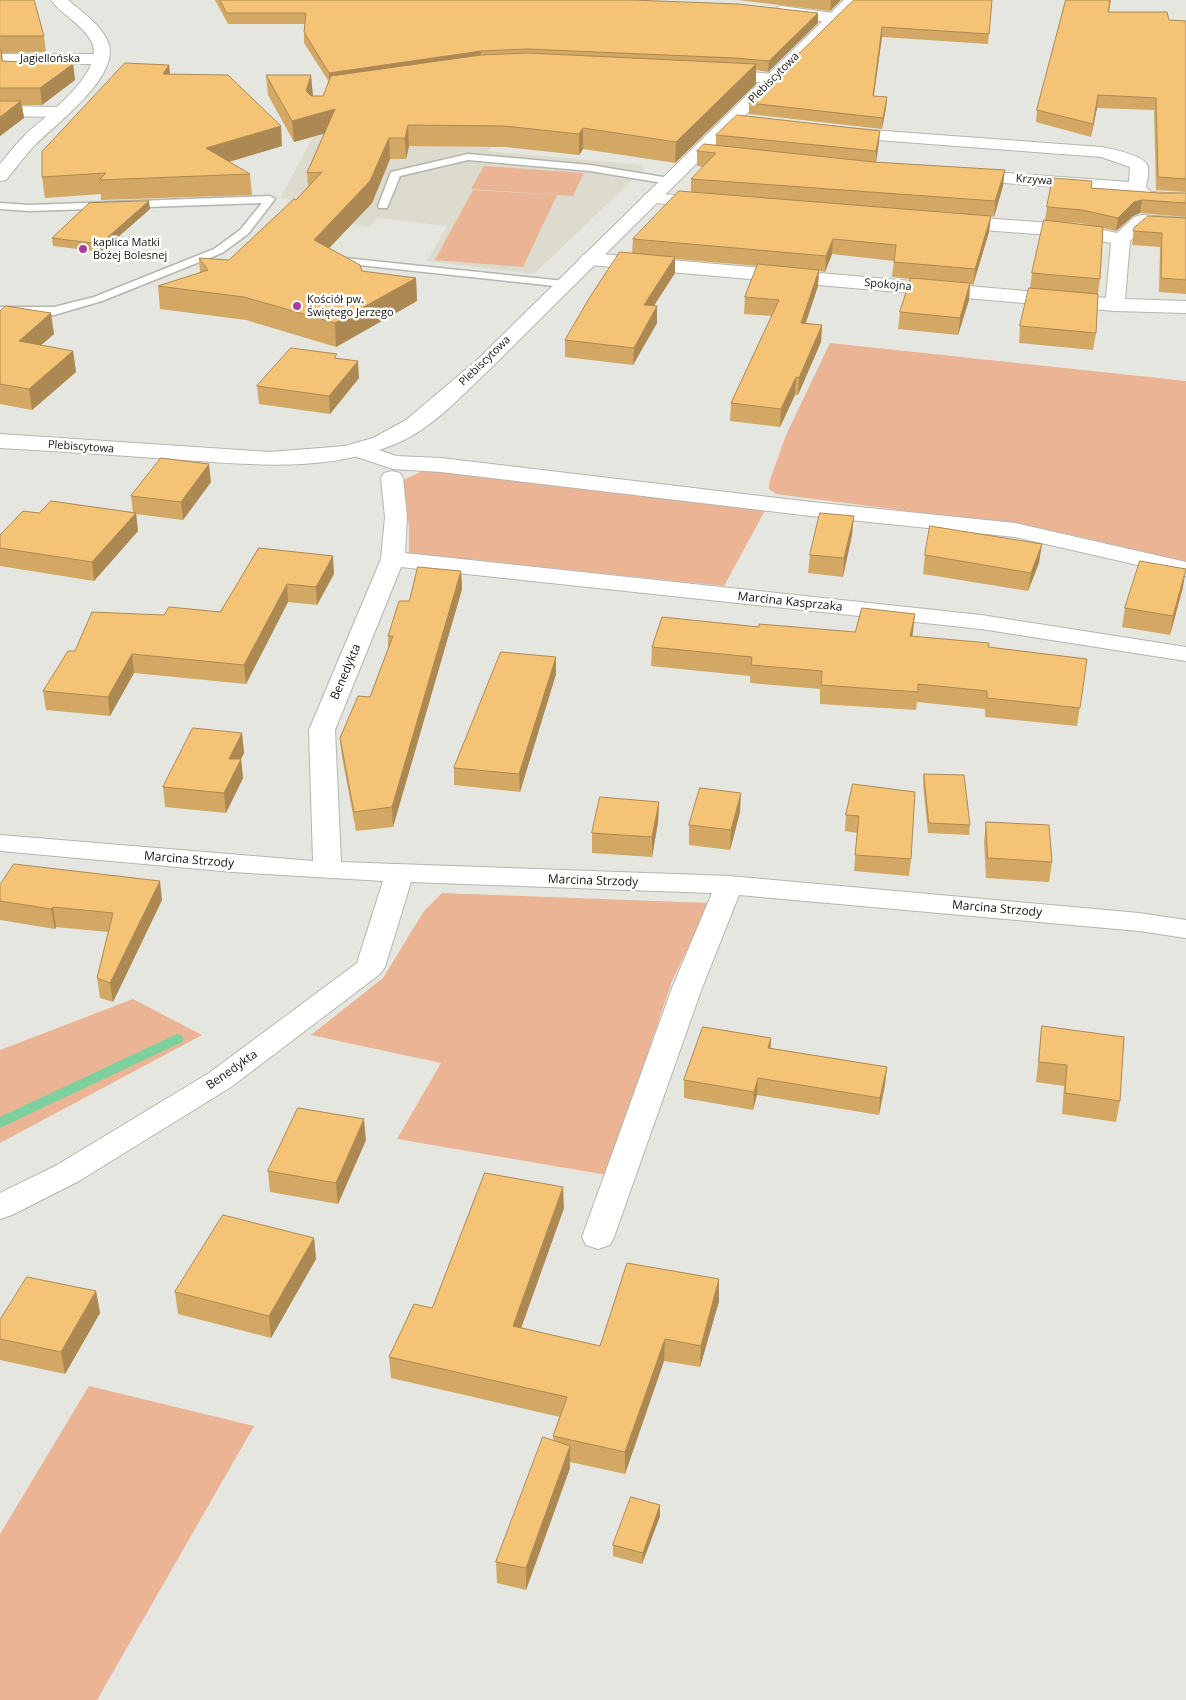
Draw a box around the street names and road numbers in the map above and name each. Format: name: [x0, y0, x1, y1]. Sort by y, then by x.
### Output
street label: Plebiscytowa: [746, 50, 802, 106]
street label: Jagiellońska: [20, 52, 80, 66]
street label: Krzywa: [1015, 172, 1053, 188]
street label: Spokojna: [864, 276, 912, 294]
street label: Plebiscytowa: [457, 333, 513, 389]
street label: Plebiscytowa: [47, 438, 115, 456]
street label: Marcina Kasprzaka: [737, 589, 843, 615]
street label: Benedykta: [328, 642, 364, 702]
street label: Marcina Strzody: [143, 849, 235, 871]
street label: Marcina Strzody: [548, 872, 638, 890]
street label: Marcina Strzody: [951, 898, 1043, 920]
street label: Benedykta: [204, 1047, 260, 1093]

